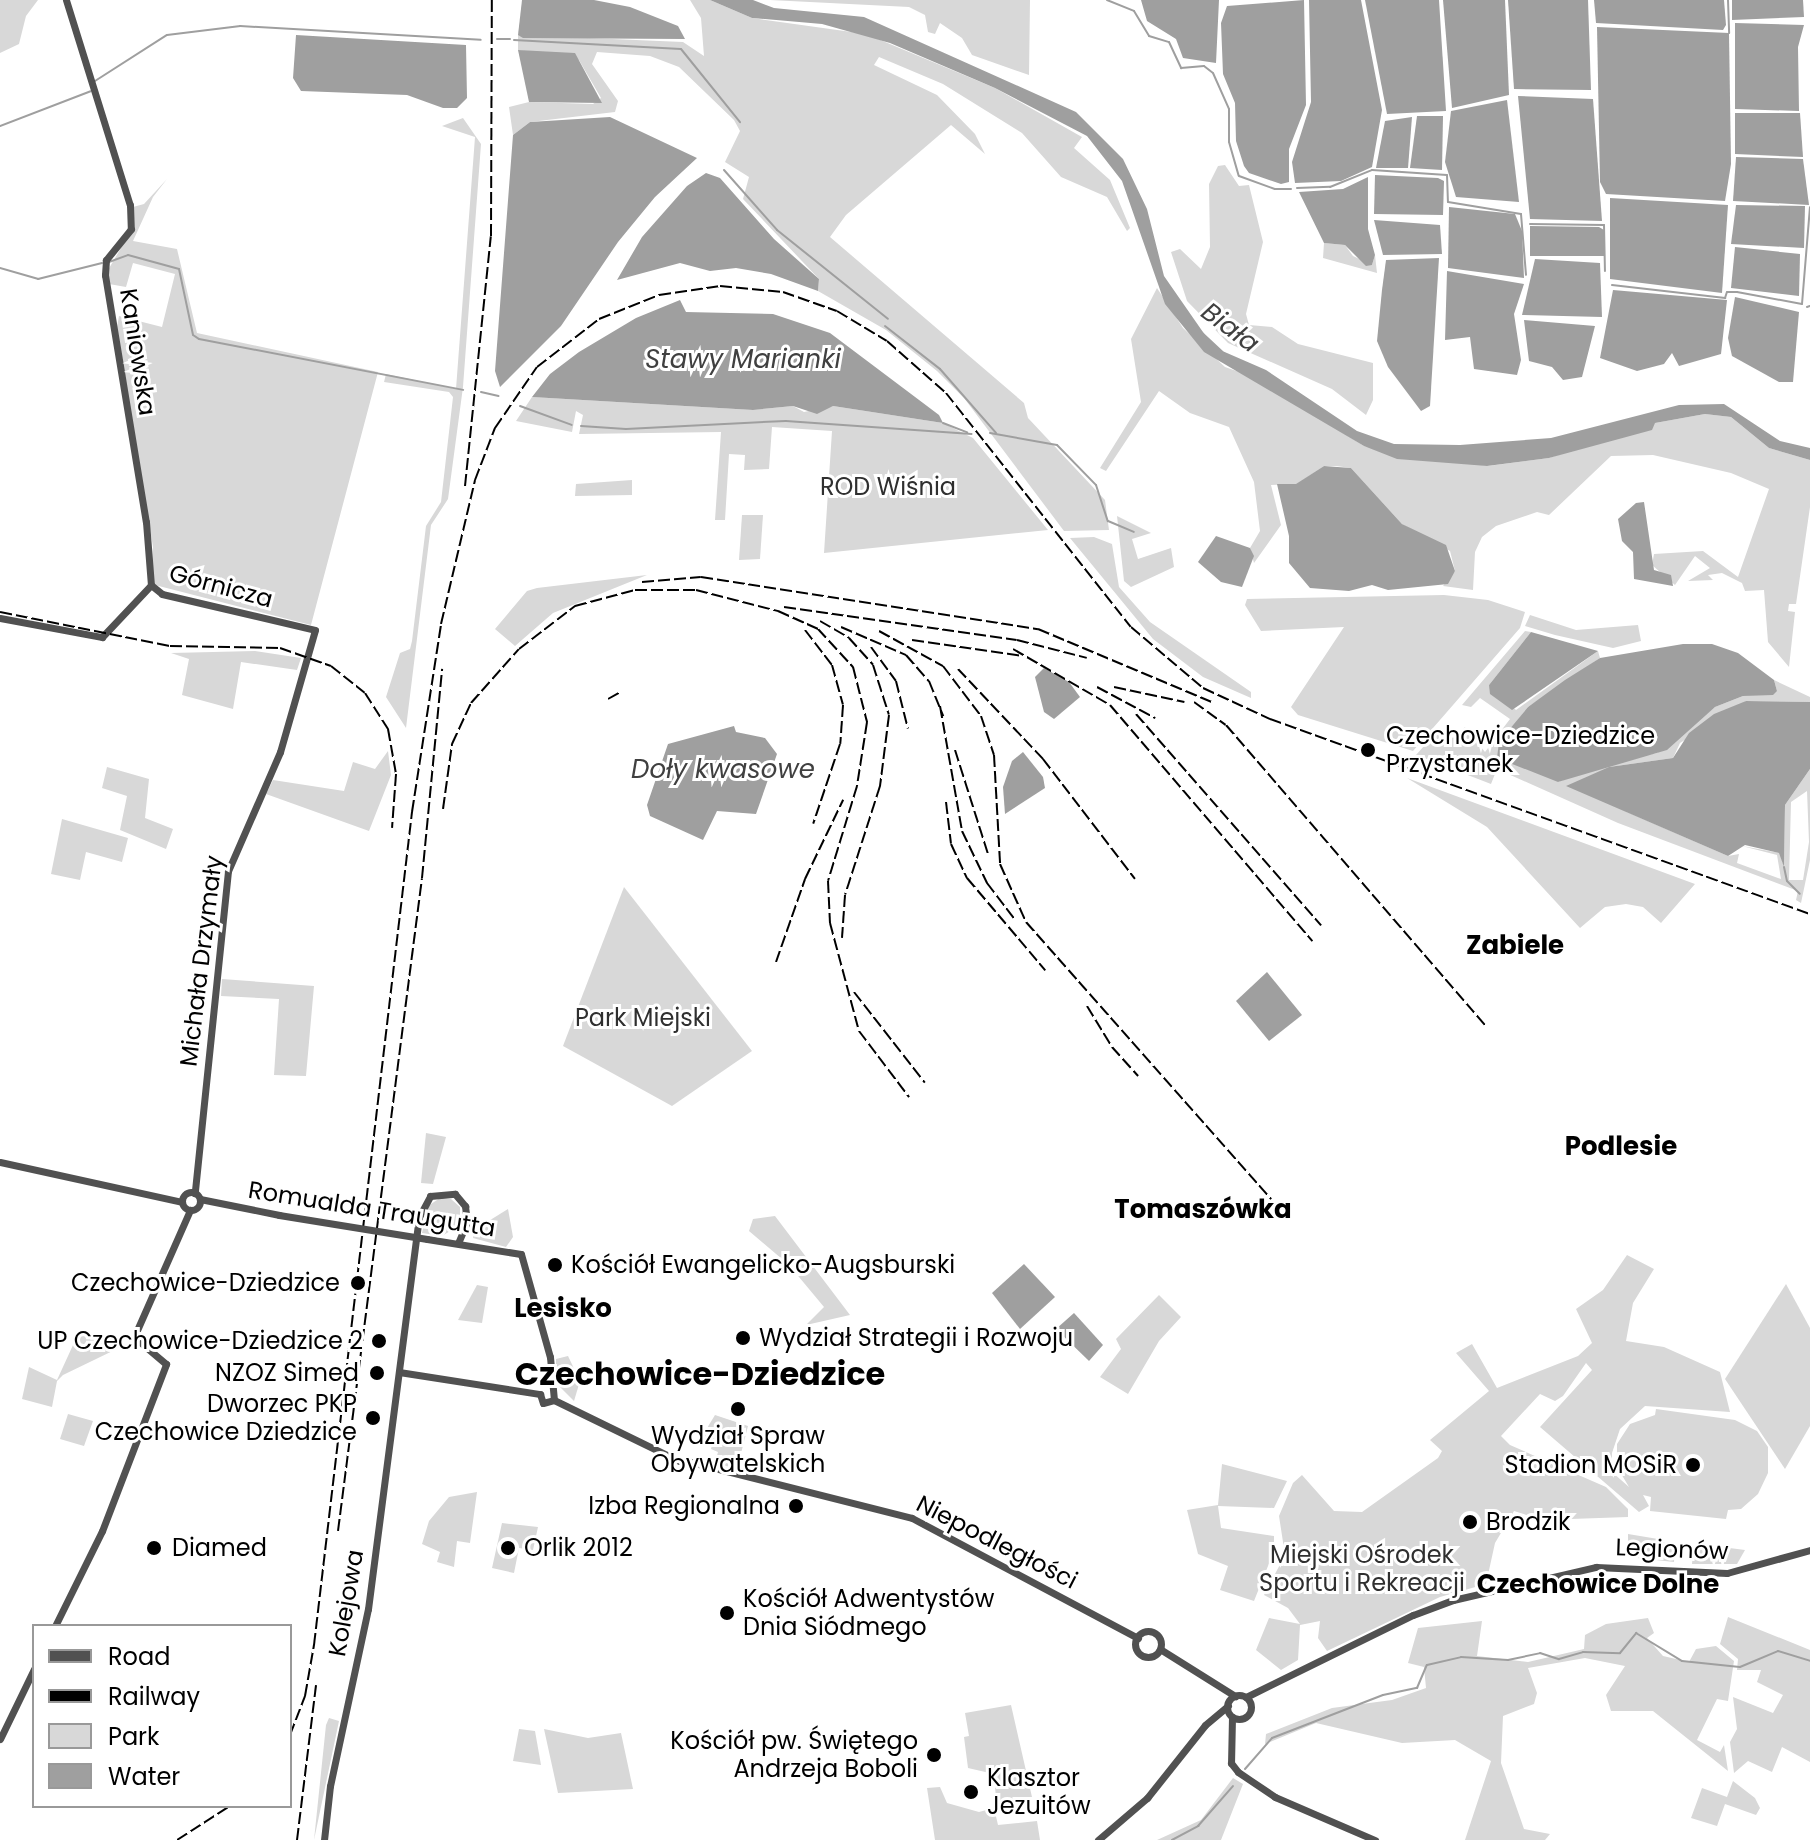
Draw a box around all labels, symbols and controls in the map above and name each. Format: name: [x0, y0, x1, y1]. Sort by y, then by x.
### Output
street label: Kaniowska: [114, 287, 162, 417]
water label: Biała: [1195, 296, 1265, 360]
water label: Stawy Marianki: [645, 344, 841, 376]
park label: ROD Wiśnia: [820, 473, 956, 501]
street label: Górnicza: [166, 558, 276, 614]
place label: Czechowice-Dziedzice Przystanek: [1386, 722, 1655, 778]
marker: Czechowice-Dziedzice Przystanek: [1357, 739, 1379, 761]
water label: Doły kwasowe: [631, 754, 815, 786]
street label: Michała Drzymały: [174, 854, 228, 1068]
district label: Zabiele: [1466, 930, 1564, 962]
park label: Park Miejski: [575, 1004, 711, 1032]
district label: Podlesie: [1565, 1131, 1677, 1163]
street label: Romualda Traugutta: [246, 1175, 498, 1243]
district label: Tomaszówka: [1114, 1194, 1292, 1226]
place label: Kościół Ewangelicko-Augsburski: [571, 1251, 955, 1279]
marker: Kościół Ewangelicko-Augsburski: [546, 1256, 564, 1274]
place label: Czechowice-Dziedzice: [71, 1269, 340, 1297]
marker: Czechowice-Dziedzice: [347, 1272, 369, 1294]
district label: Lesisko: [514, 1293, 612, 1325]
place label: Wydział Strategii i Rozwoju: [759, 1324, 1073, 1352]
place label: UP Czechowice-Dziedzice 2: [37, 1327, 363, 1355]
marker: Wydział Strategii i Rozwoju: [734, 1329, 752, 1347]
marker: UP Czechowice-Dziedzice 2: [370, 1332, 388, 1350]
district label: Czechowice-Dziedzice: [515, 1355, 885, 1393]
place label: NZOZ Simed: [215, 1359, 359, 1387]
marker: NZOZ Simed: [366, 1362, 388, 1384]
place label: Dworzec PKP Czechowice Dziedzice: [95, 1390, 357, 1446]
marker: Wydział Spraw Obywatelskich: [729, 1400, 747, 1418]
marker: Dworzec PKP Czechowice Dziedzice: [364, 1409, 382, 1427]
place label: Wydział Spraw Obywatelskich: [651, 1422, 825, 1478]
place label: Stadion MOSiR: [1505, 1451, 1677, 1479]
marker: Stadion MOSiR: [1684, 1456, 1702, 1474]
street label: Niepodległości: [912, 1489, 1082, 1595]
place label: Izba Regionalna: [588, 1492, 780, 1520]
marker: Izba Regionalna: [787, 1497, 805, 1515]
place label: Brodzik: [1486, 1508, 1570, 1536]
marker: Brodzik: [1461, 1513, 1479, 1531]
street label: Legionów: [1615, 1533, 1729, 1565]
place label: Diamed: [172, 1534, 267, 1562]
place label: Orlik 2012: [524, 1534, 633, 1562]
marker: Diamed: [143, 1537, 165, 1559]
marker: Orlik 2012: [499, 1539, 517, 1557]
park label: Miejski Ośrodek Sportu i Rekreacji: [1259, 1541, 1465, 1597]
street label: Kolejowa: [322, 1547, 370, 1659]
district label: Czechowice Dolne: [1477, 1569, 1719, 1601]
place label: Kościół Adwentystów Dnia Siódmego: [743, 1585, 994, 1641]
marker: Kościół Adwentystów Dnia Siódmego: [718, 1604, 736, 1622]
legend: [32, 1624, 292, 1808]
text: Road: [108, 1640, 170, 1673]
text: Railway: [108, 1680, 200, 1713]
text: Park: [108, 1720, 159, 1753]
place label: Kościół pw. Świętego Andrzeja Boboli: [670, 1727, 918, 1783]
marker: Kościół pw. Świętego Andrzeja Boboli: [925, 1746, 943, 1764]
text: Water: [108, 1760, 180, 1793]
place label: Klasztor Jezuitów: [987, 1764, 1091, 1820]
marker: Klasztor Jezuitów: [962, 1783, 980, 1801]

